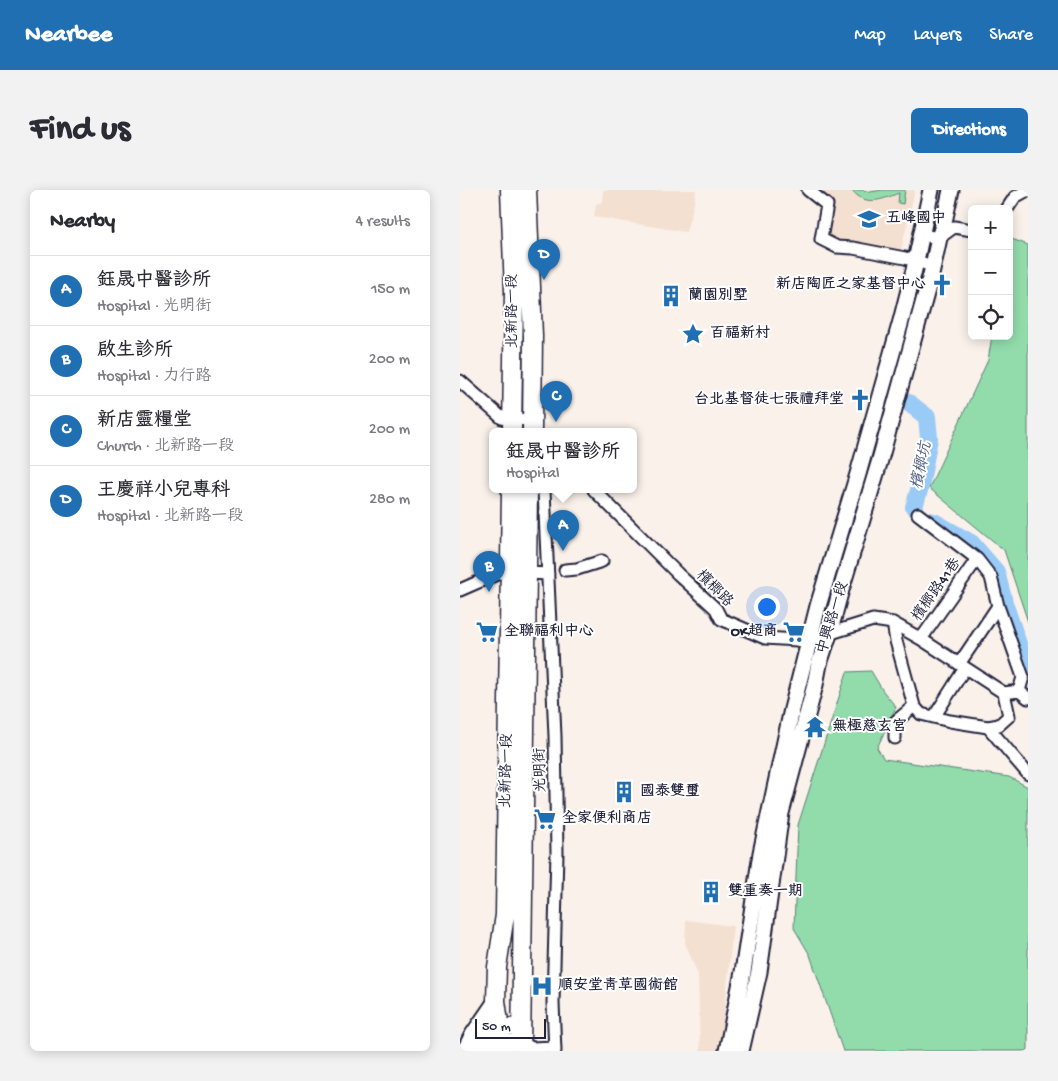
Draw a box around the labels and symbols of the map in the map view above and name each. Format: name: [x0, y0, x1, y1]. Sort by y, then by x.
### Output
school or university icon: 五峰國中: [856, 206, 882, 232]
place label: 五峰國中: [886, 210, 946, 228]
pin: D: [528, 239, 560, 280]
church icon: 新店陶匠之家基督中心: [929, 272, 955, 298]
street label: 北新路一段: [504, 273, 522, 349]
place label: 新店陶匠之家基督中心: [776, 276, 926, 294]
building icon: 蘭園別墅: [658, 283, 684, 309]
place label: 蘭園別墅: [688, 287, 748, 305]
place icon: 百福新村: [680, 321, 706, 347]
place label: 百福新村: [710, 324, 770, 343]
pin: C: [540, 381, 572, 422]
church icon: 台北基督徒七張禮拜堂: [847, 387, 873, 413]
place label: 台北基督徒七張禮拜堂: [694, 390, 844, 409]
water label: 檳榔坑: [907, 438, 938, 491]
pin: A: [547, 510, 579, 551]
pin: B: [473, 551, 505, 592]
street label: 檳榔路41巷: [909, 555, 965, 625]
street label: 檳榔路: [692, 567, 736, 611]
street label: 中興路一段: [813, 579, 853, 657]
your location: [754, 594, 780, 620]
supermarket icon: 全聯福利中心: [474, 619, 500, 645]
supermarket icon: OK超商: [781, 619, 807, 645]
place label: 全聯福利中心: [504, 622, 594, 641]
place label: OK超商: [731, 622, 778, 641]
temple icon: 無極慈玄宮: [802, 714, 828, 740]
place label: 無極慈玄宮: [832, 718, 907, 736]
street label: 北新路一段: [497, 733, 517, 809]
street label: 光明街: [532, 747, 550, 793]
building icon: 國泰雙璽: [611, 779, 637, 805]
place label: 國泰雙璽: [640, 782, 700, 801]
supermarket icon: 全家便利商店: [532, 806, 558, 832]
place label: 全家便利商店: [562, 809, 652, 828]
building icon: 雙重奏一期: [698, 879, 724, 905]
place label: 雙重奏一期: [728, 882, 803, 901]
hospital icon: 順安堂青草國術館: [529, 973, 555, 999]
place label: 順安堂青草國術館: [558, 976, 678, 995]
scale bar: [475, 1016, 546, 1039]

